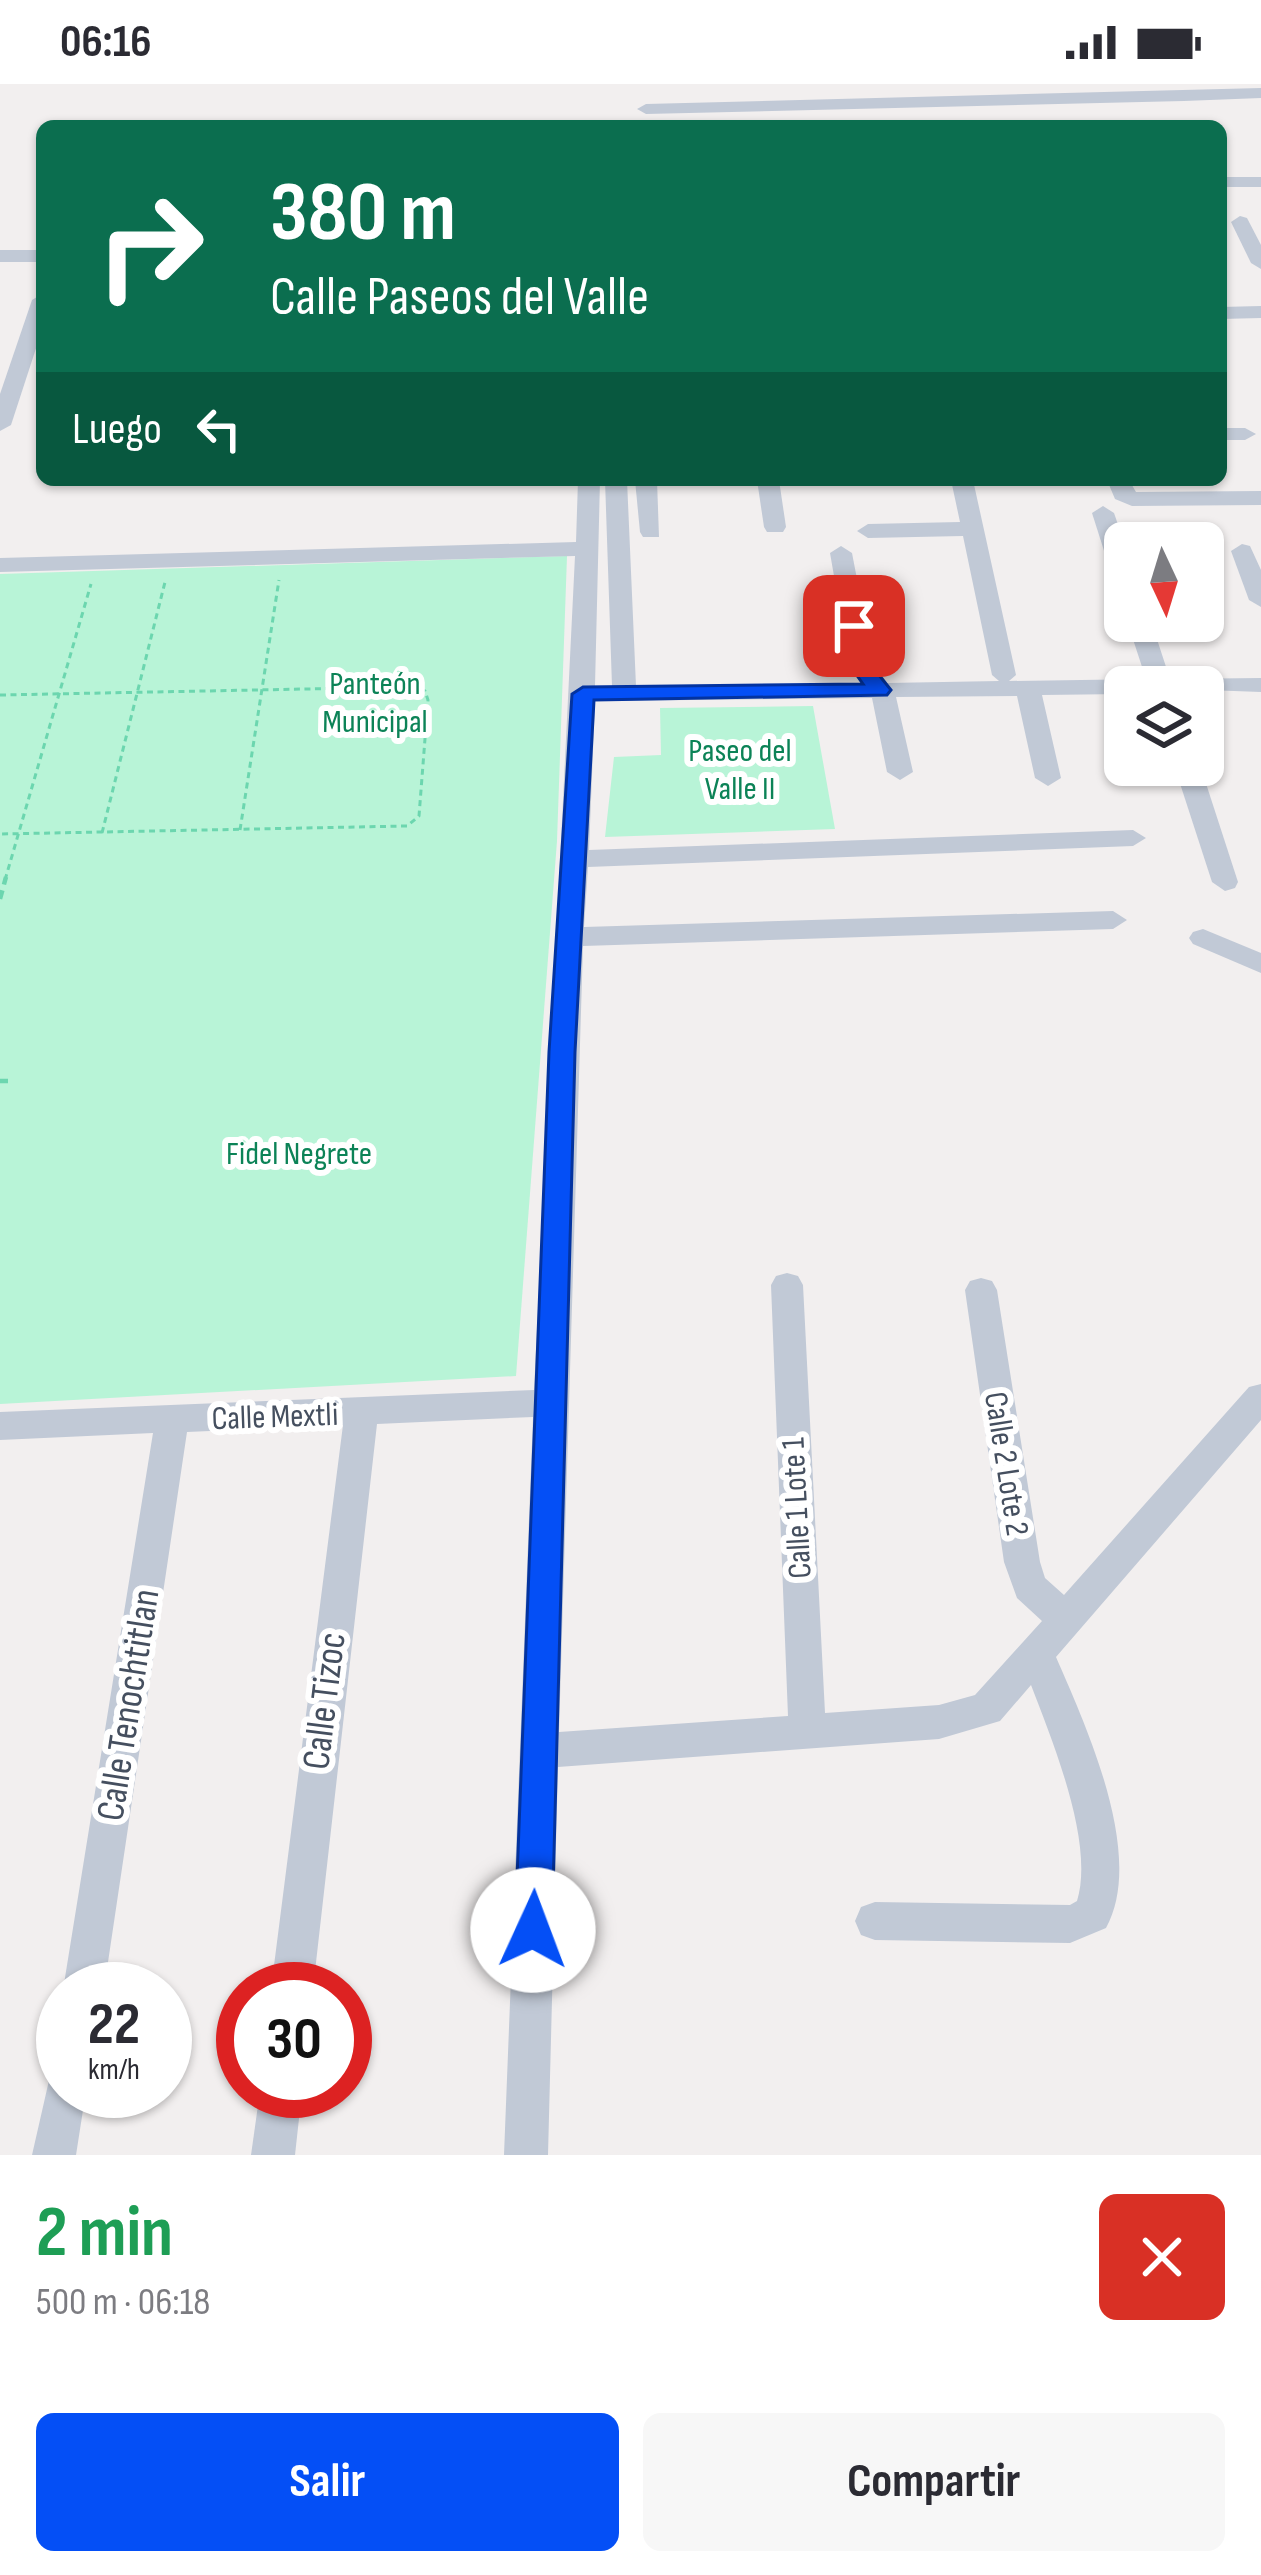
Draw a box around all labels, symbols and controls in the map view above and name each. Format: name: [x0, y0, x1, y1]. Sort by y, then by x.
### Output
text: 06:16: [60, 15, 152, 70]
text: 380 m: [270, 163, 456, 264]
icon: right: [72, 168, 228, 324]
text: Calle Paseos del Valle: [270, 265, 649, 330]
icon: left: [186, 396, 252, 462]
text: Luego: [72, 402, 162, 457]
north arrow: [1104, 522, 1224, 642]
map controls: [1104, 522, 1224, 786]
pin: [803, 575, 905, 677]
icon: arrive: [821, 593, 887, 659]
park label: Panteón Municipal: [322, 664, 428, 742]
button: layers: [1104, 666, 1224, 786]
park label: Paseo del Valle II: [688, 731, 792, 809]
park label: Fidel Negrete: [226, 1134, 372, 1174]
street label: Calle 2 Lote 2: [975, 1389, 1037, 1539]
street label: Calle Mextli: [211, 1395, 339, 1439]
street label: Calle 1 Lote 1: [773, 1436, 821, 1580]
street label: Calle Tenochtitlan: [87, 1586, 171, 1824]
street label: Calle Tizoc: [293, 1630, 357, 1772]
position arrow: [470, 1867, 596, 1993]
speed limit sign: 30: [216, 1962, 372, 2118]
text: 22: [88, 1989, 140, 2061]
text: km/h: [88, 2052, 140, 2088]
text: 2 min: [36, 2190, 173, 2277]
button: close: [1099, 2194, 1225, 2320]
text: 500 m · 06:18: [36, 2279, 210, 2326]
button: Salir: [36, 2413, 619, 2551]
button: Compartir: [643, 2413, 1225, 2551]

